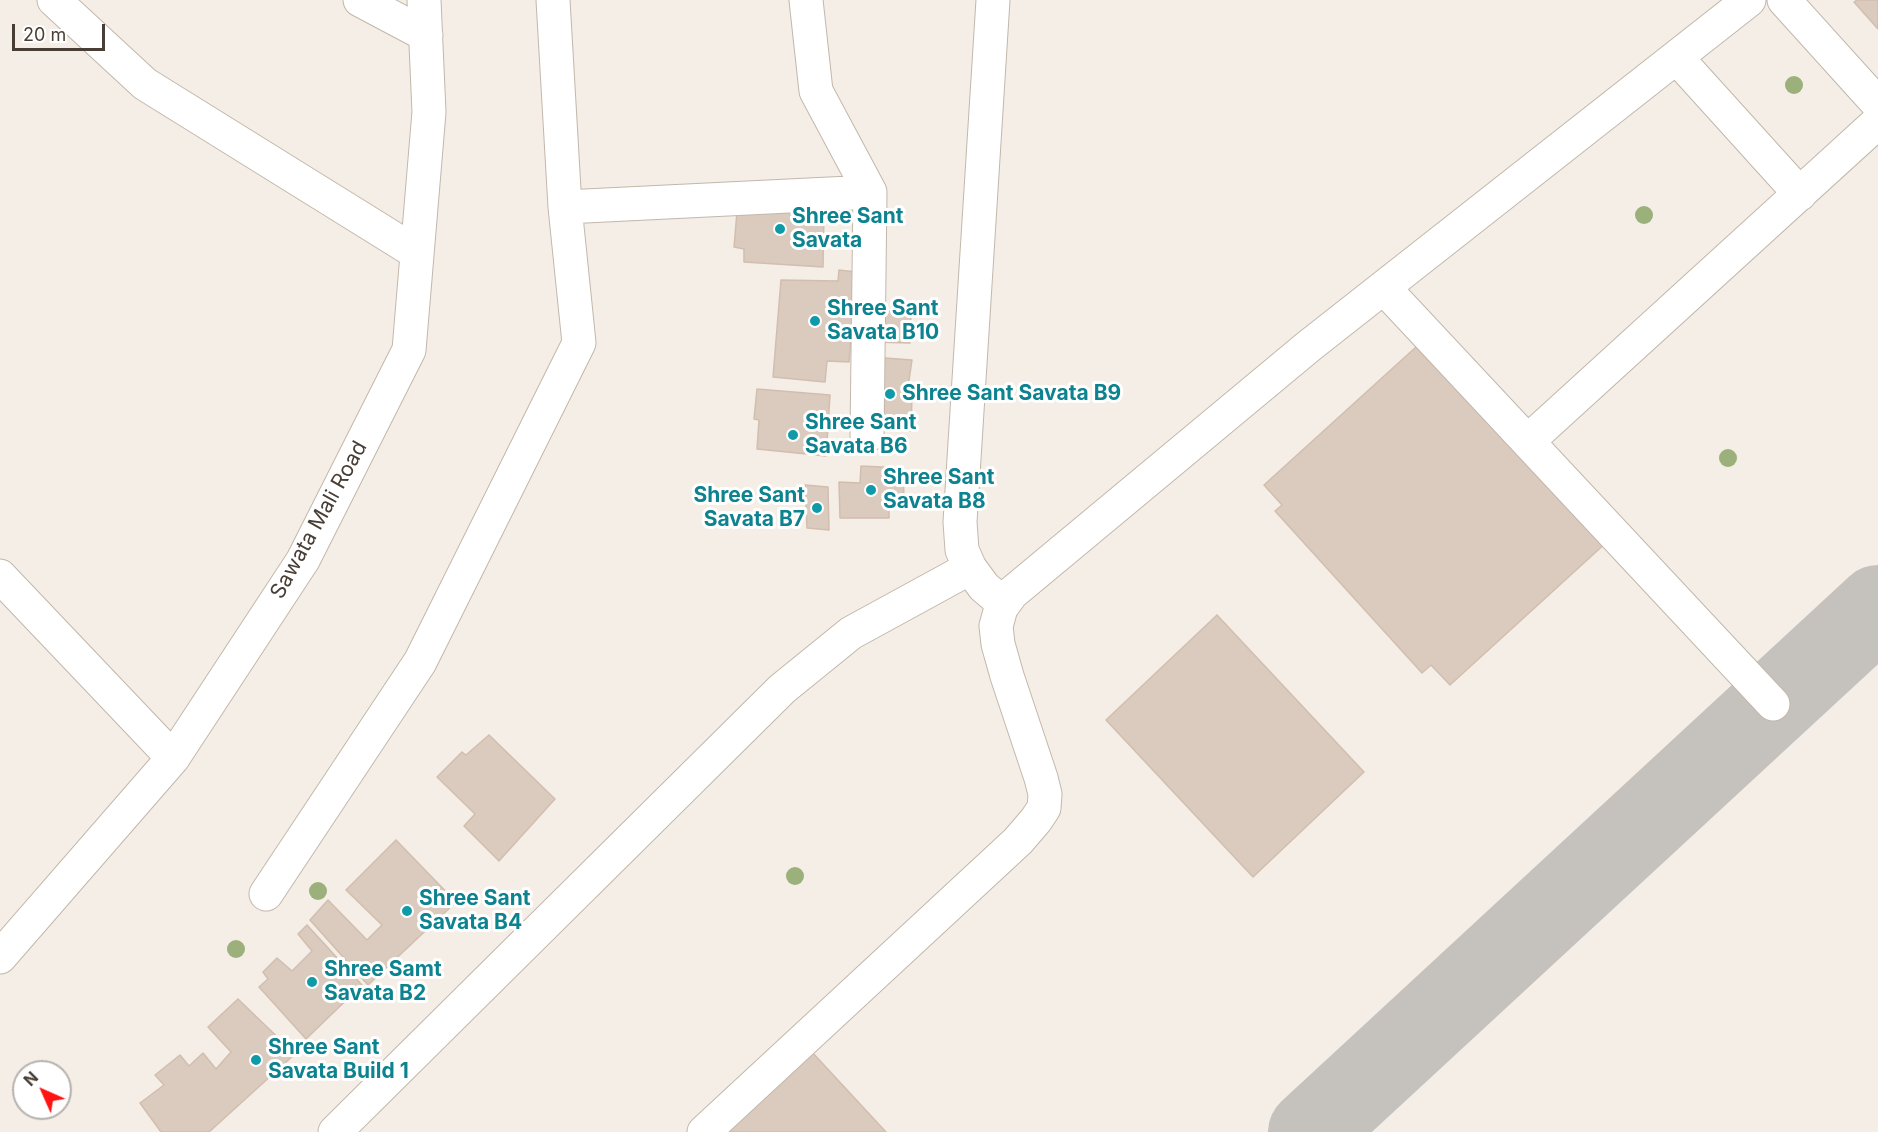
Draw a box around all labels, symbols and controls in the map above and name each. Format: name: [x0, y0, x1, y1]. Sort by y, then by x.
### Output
scale bar: [15, 12, 108, 50]
text: 20 m: [23, 24, 66, 45]
place label: Shree Sant Savata: [792, 204, 904, 254]
marker: Shree Sant Savata: [773, 222, 787, 236]
place label: Shree Sant Savata B10: [827, 296, 939, 346]
marker: Shree Sant Savata B10: [808, 314, 822, 328]
place label: Shree Sant Savata B9: [902, 381, 1121, 407]
marker: Shree Sant Savata B9: [883, 387, 897, 401]
place label: Shree Sant Savata B6: [805, 410, 917, 460]
marker: Shree Sant Savata B6: [786, 428, 800, 442]
street label: Sawata Mali Road: [265, 437, 373, 603]
place label: Shree Sant Savata B8: [883, 465, 995, 515]
place label: Shree Sant Savata B7: [693, 483, 805, 533]
marker: Shree Sant Savata B8: [864, 483, 878, 497]
marker: Shree Sant Savata B7: [810, 501, 824, 515]
place label: Shree Sant Savata B4: [419, 886, 531, 936]
marker: Shree Sant Savata B4: [400, 904, 414, 918]
place label: Shree Samt Savata B2: [324, 957, 442, 1007]
marker: Shree Samt Savata B2: [305, 975, 319, 989]
place label: Shree Sant Savata Build 1: [268, 1035, 409, 1085]
marker: Shree Sant Savata Build 1: [249, 1053, 263, 1067]
north arrow: [12, 1060, 72, 1120]
text: N: [19, 1067, 42, 1090]

